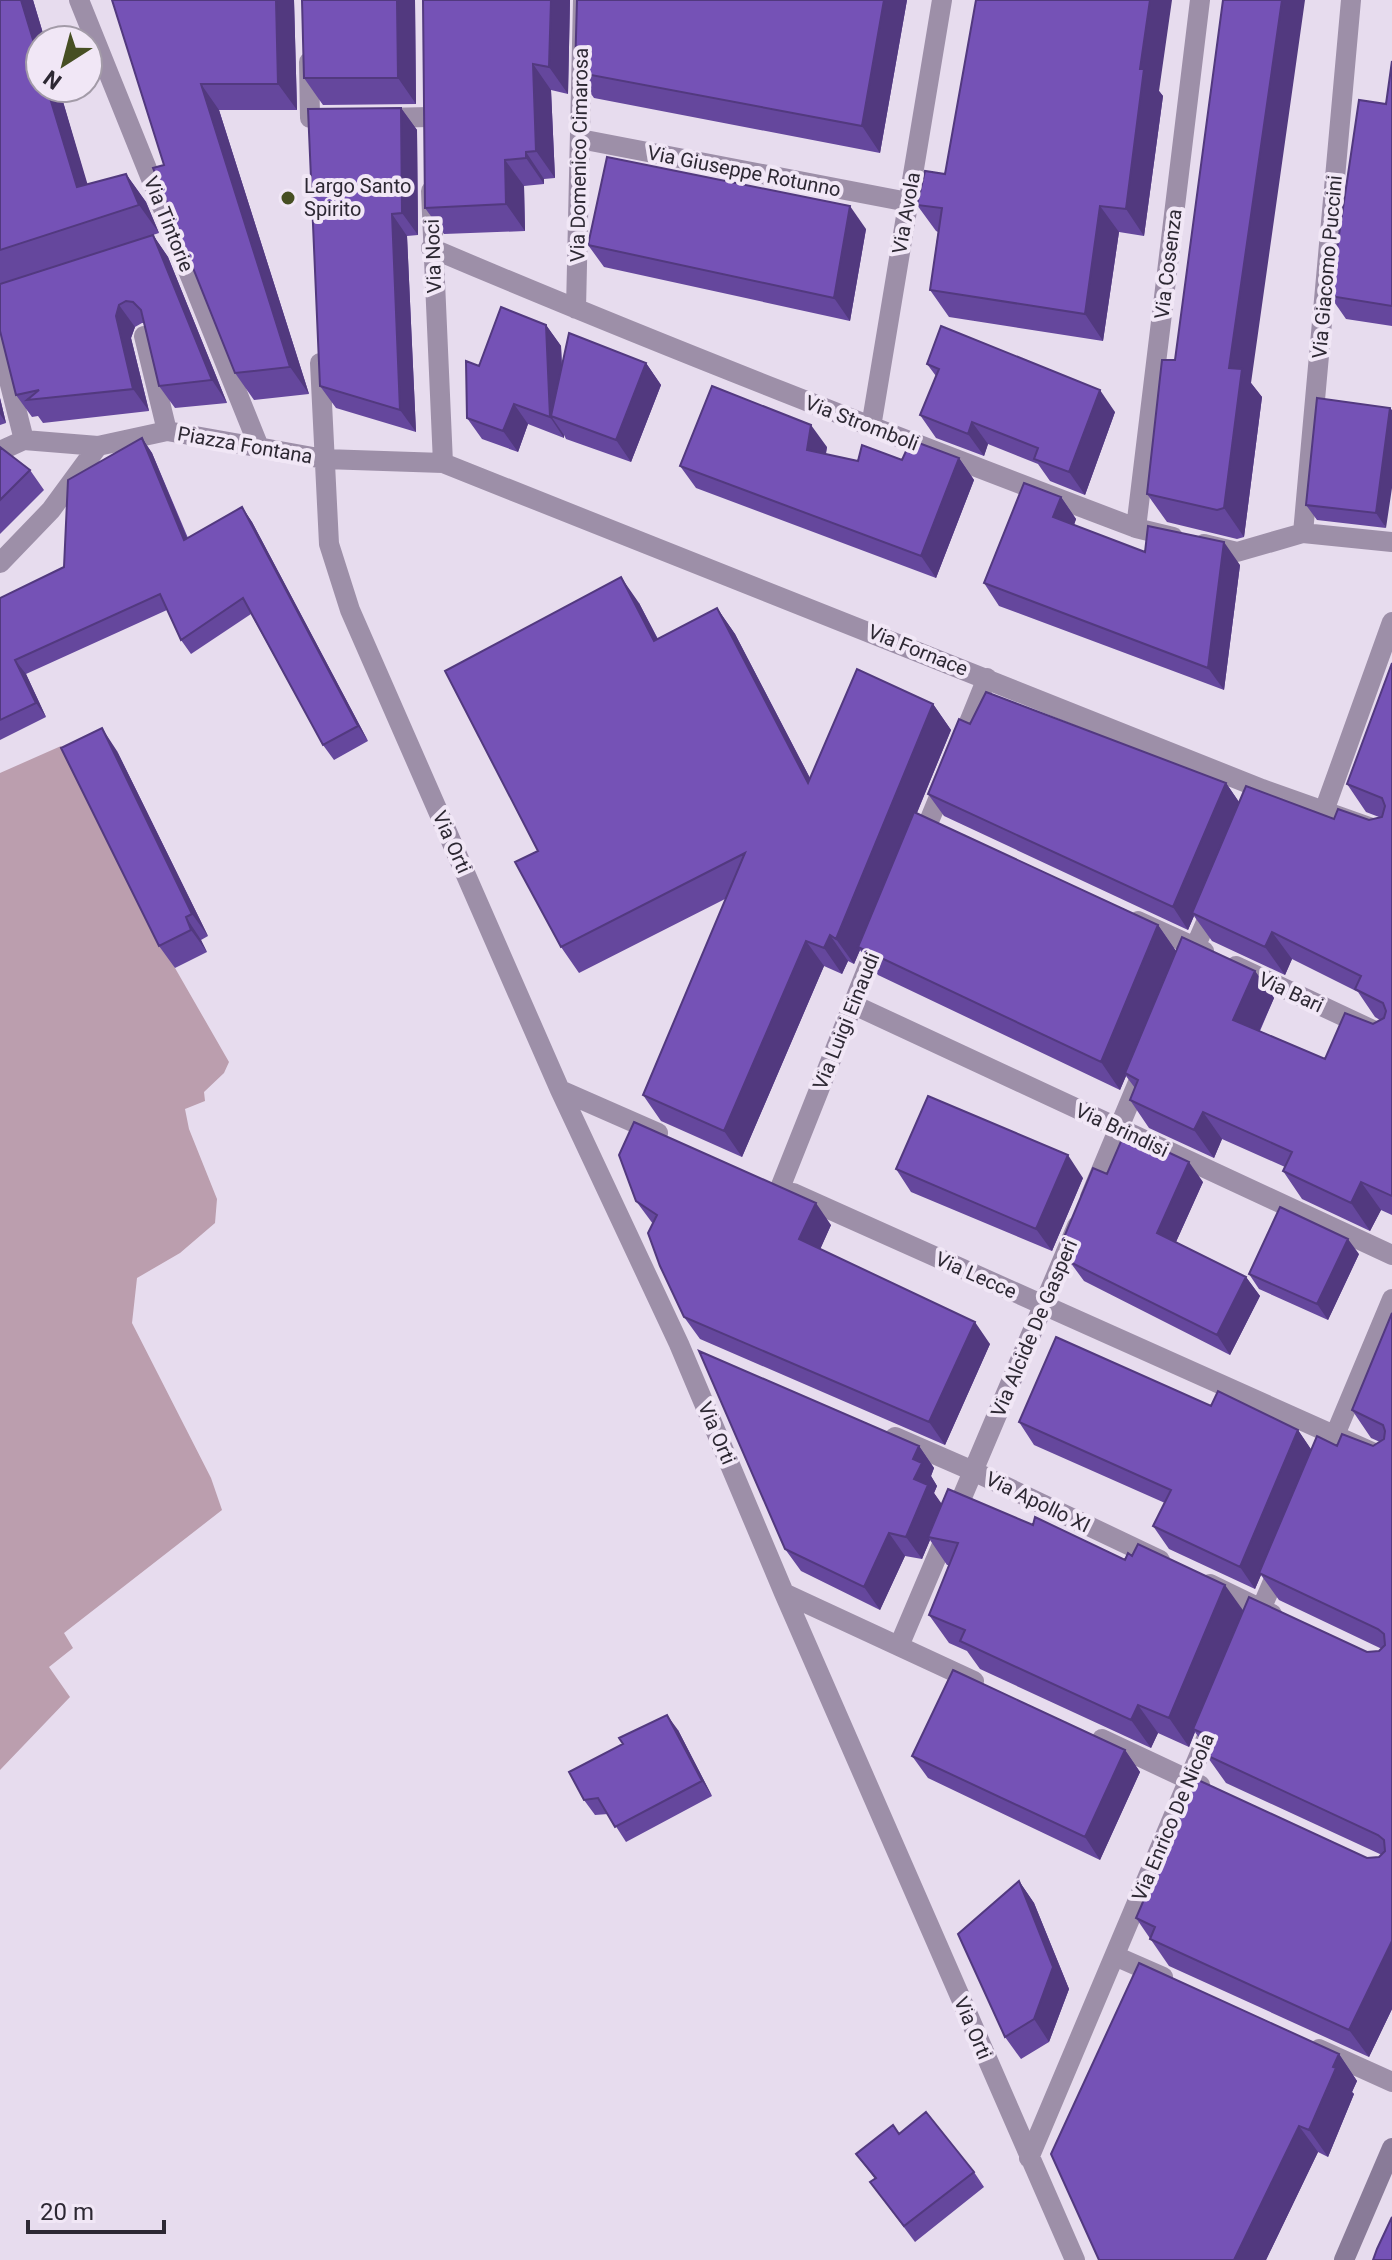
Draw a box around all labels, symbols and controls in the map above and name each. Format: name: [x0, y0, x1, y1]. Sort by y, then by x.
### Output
north arrow: [24, 24, 104, 104]
street label: Via Domenico Cimarosa: [565, 48, 593, 262]
text: N: [39, 65, 66, 94]
street label: Via Giuseppe Rotunno: [645, 140, 843, 202]
street label: Via Avola: [887, 170, 925, 256]
street label: Via Tintorie: [139, 173, 199, 275]
place label: Largo Santo Spirito: [304, 174, 411, 221]
street label: Via Giacomo Puccini: [1307, 174, 1347, 360]
marker: Largo Santo Spirito: [279, 189, 297, 207]
street label: Via Cosenza: [1149, 208, 1187, 320]
street label: Via Noci: [420, 218, 446, 294]
street label: Via Stromboli: [802, 390, 922, 456]
street label: Piazza Fontana: [176, 421, 314, 469]
street label: Via Fornace: [865, 619, 971, 681]
street label: Via Orti: [428, 807, 476, 877]
street label: Via Luigi Einaudi: [808, 949, 884, 1093]
street label: Via Bari: [1255, 967, 1327, 1017]
street label: Via Brindisi: [1072, 1098, 1172, 1162]
street label: Via Alcide De Gasperi: [986, 1236, 1082, 1420]
street label: Via Lecce: [932, 1246, 1020, 1304]
street label: Via Orti: [693, 1398, 741, 1468]
street label: Via Apollo XI: [982, 1466, 1094, 1538]
street label: Via Enrico De Nicola: [1127, 1730, 1219, 1904]
street label: Via Orti: [949, 1993, 997, 2063]
scale bar: [28, 2184, 164, 2234]
text: 20 m: [40, 2198, 94, 2226]

